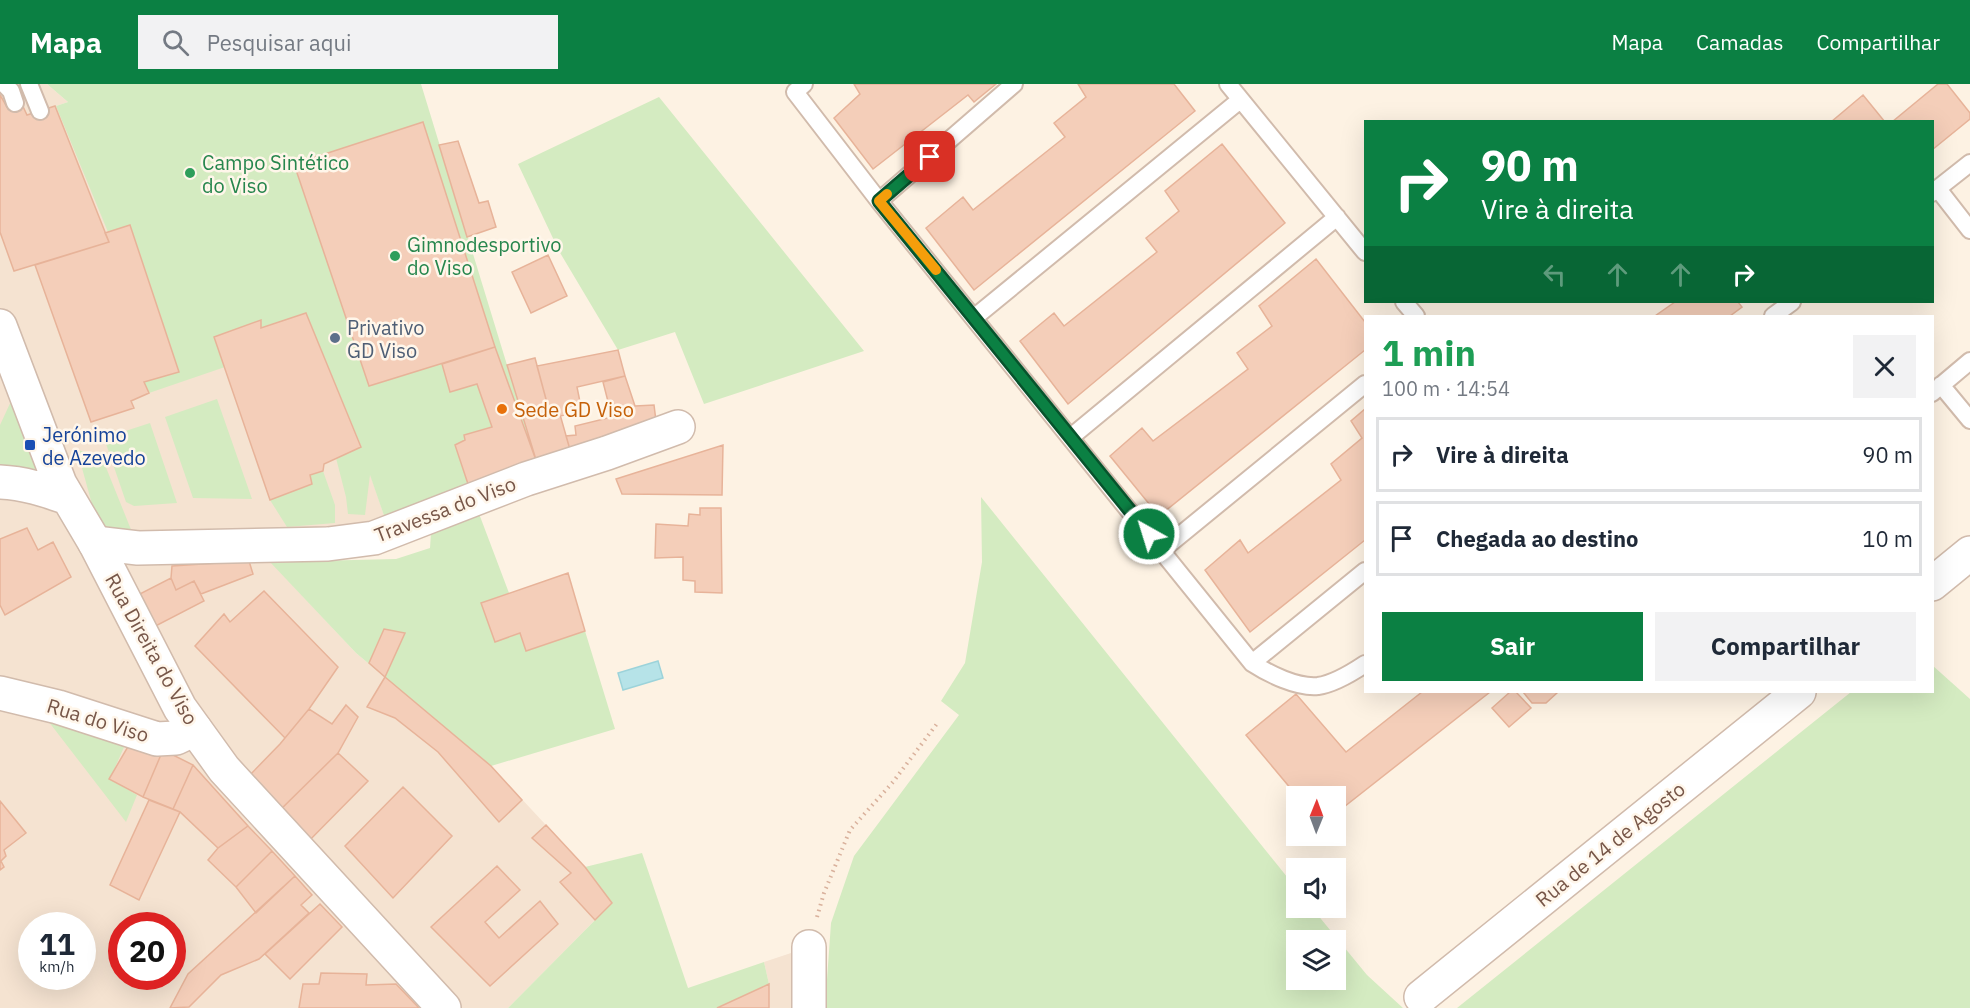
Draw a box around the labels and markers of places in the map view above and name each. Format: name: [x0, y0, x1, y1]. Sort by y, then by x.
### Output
pin: [904, 131, 955, 182]
place label: Campo Sintético do Viso: [202, 149, 349, 199]
marker: Campo Sintético do Viso: [183, 166, 197, 180]
place label: Gimnodesportivo do Viso: [407, 231, 561, 281]
marker: Gimnodesportivo do Viso: [388, 249, 402, 263]
place label: Privativo GD Viso: [347, 314, 425, 364]
marker: Privativo GD Viso: [328, 331, 342, 345]
place label: Sede GD Viso: [514, 396, 634, 423]
marker: Sede GD Viso: [495, 402, 509, 416]
place label: Jerónimo de Azevedo: [42, 421, 146, 471]
marker: Jerónimo de Azevedo: [23, 438, 37, 452]

